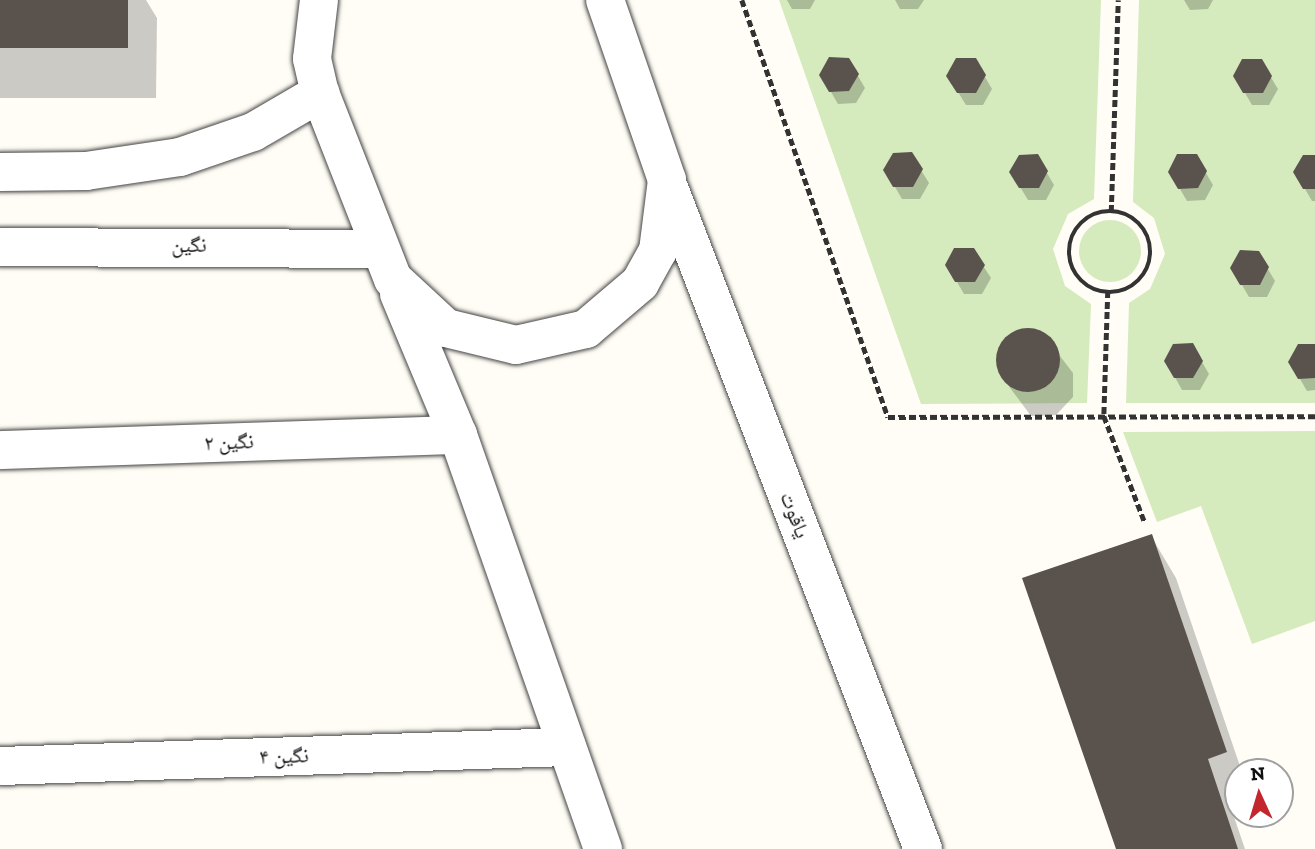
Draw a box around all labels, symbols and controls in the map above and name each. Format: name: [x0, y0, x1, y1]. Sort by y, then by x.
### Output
street label: نگین: [171, 232, 207, 258]
street label: نگین ۲: [204, 429, 254, 455]
street label: یاقوت: [775, 488, 815, 542]
street label: نگین ۴: [259, 743, 309, 769]
north arrow: [1224, 758, 1294, 828]
text: N: [1250, 762, 1266, 786]

